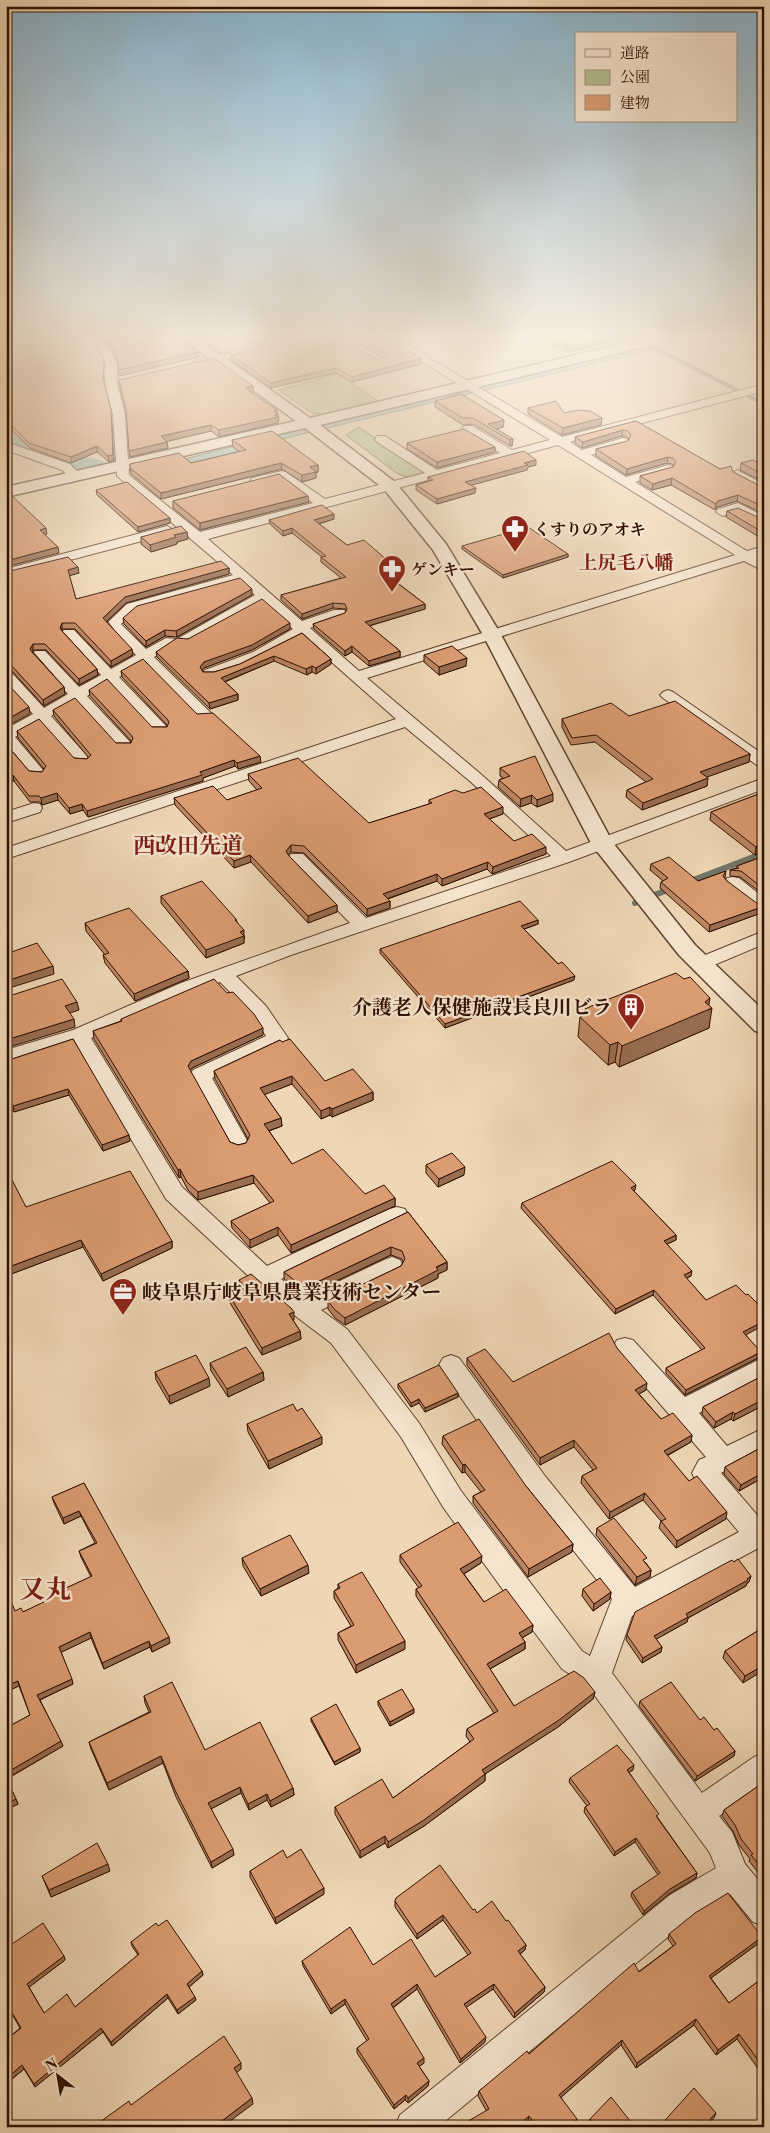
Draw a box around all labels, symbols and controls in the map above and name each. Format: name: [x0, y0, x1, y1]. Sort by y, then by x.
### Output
legend: [575, 32, 738, 122]
text: 道路: [620, 44, 650, 63]
text: 公園: [620, 68, 650, 87]
text: 建物: [620, 94, 650, 113]
pharmacy icon: くすりのアオキ: [500, 514, 530, 553]
place label: くすりのアオキ: [534, 520, 646, 540]
district label: 上尻毛八幡: [578, 551, 674, 575]
pharmacy icon: ゲンキー: [377, 554, 407, 593]
place label: ゲンキー: [411, 560, 475, 580]
district label: 西改田先道: [133, 833, 243, 860]
building icon: 介護老人保健施設長良川ビラ: [616, 992, 646, 1031]
place label: 介護老人保健施設長良川ビラ: [352, 996, 612, 1021]
office icon: 岐阜県庁岐阜県農業技術センター: [108, 1277, 138, 1316]
place label: 岐阜県庁岐阜県農業技術センター: [142, 1281, 441, 1306]
district label: 又丸: [19, 1574, 71, 1606]
north arrow: [32, 2050, 82, 2100]
text: N: [42, 2055, 61, 2076]

